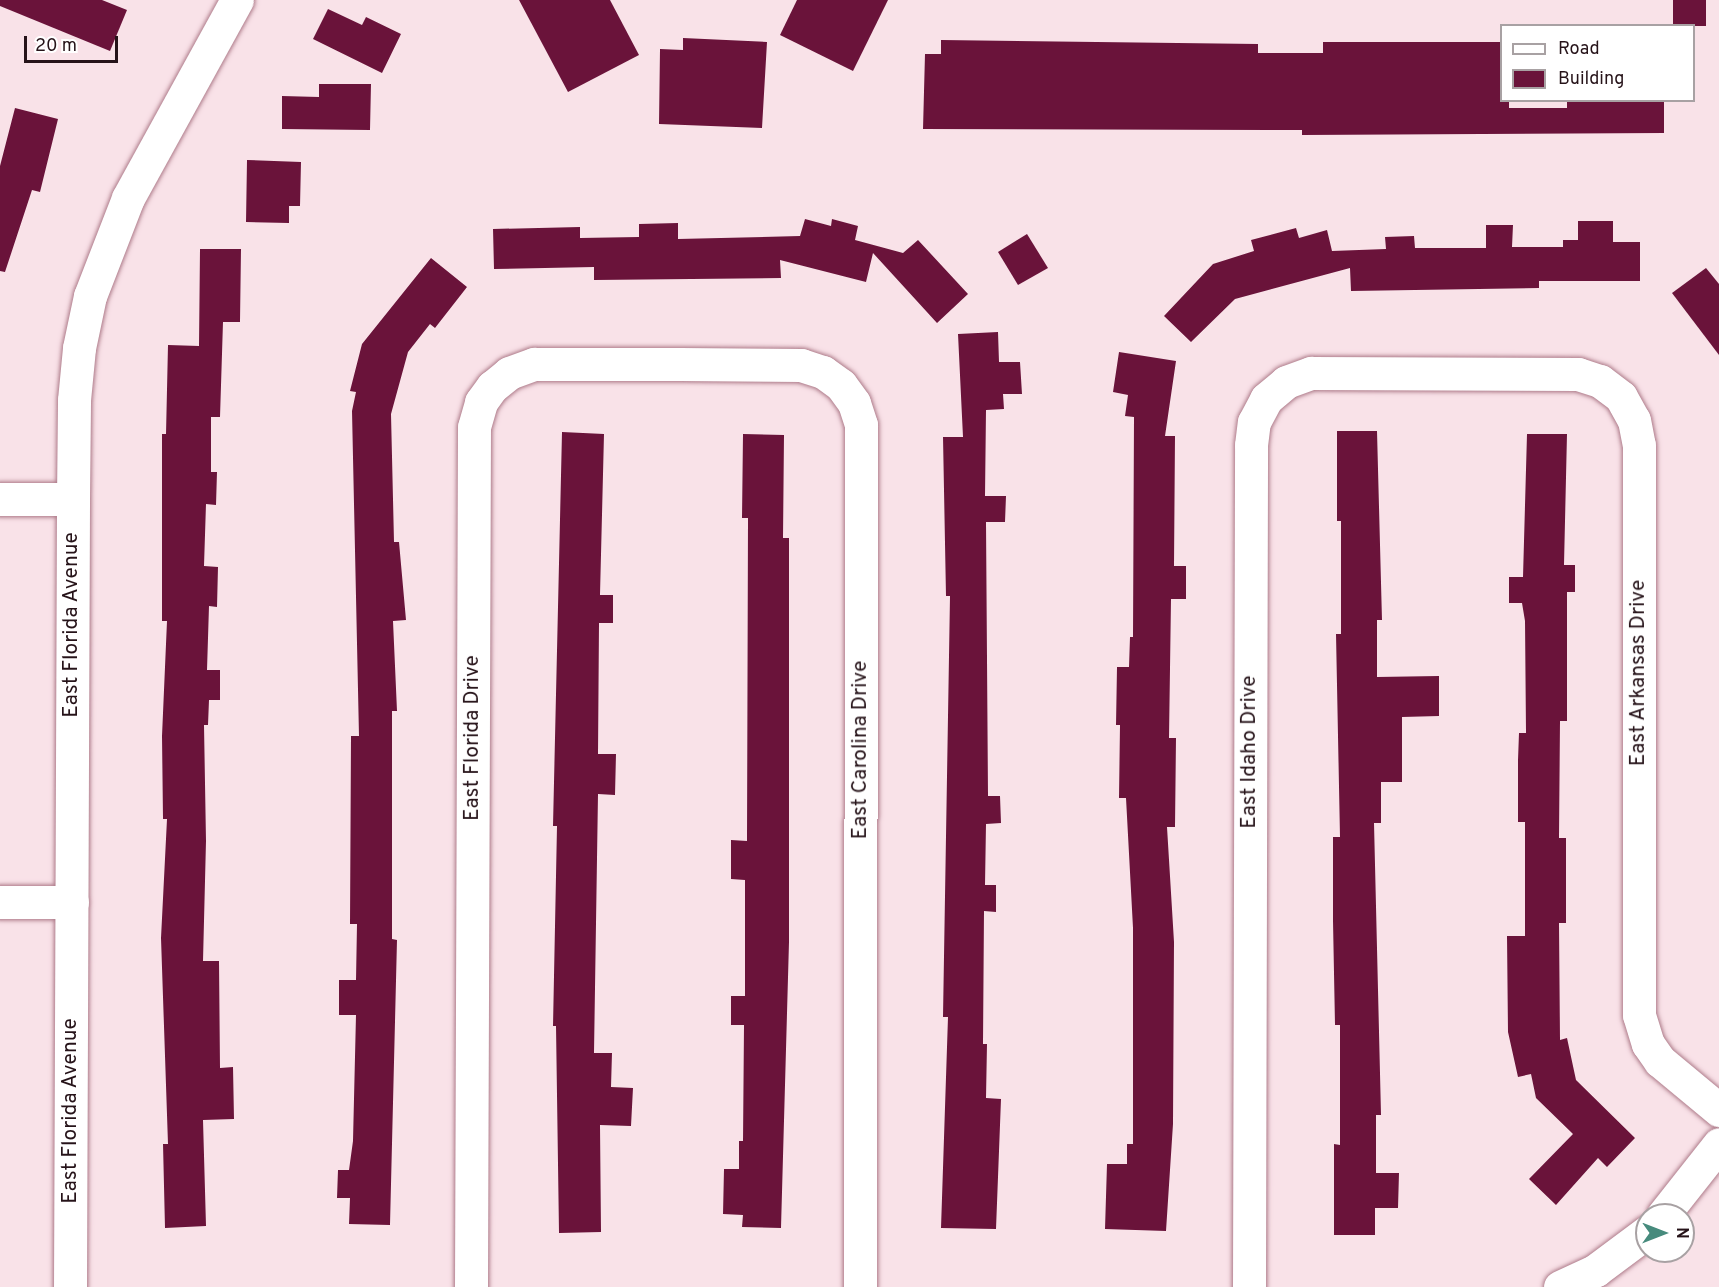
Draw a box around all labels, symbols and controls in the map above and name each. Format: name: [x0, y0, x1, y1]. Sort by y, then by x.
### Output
scale bar: [27, 24, 122, 62]
legend: [1500, 24, 1695, 102]
text: 20 m: [35, 35, 77, 58]
text: Road: [1558, 38, 1600, 61]
text: Building: [1558, 68, 1624, 91]
street label: East Florida Avenue: [59, 532, 85, 718]
street label: East Arkansas Drive: [1626, 579, 1652, 767]
street label: East Florida Drive: [460, 655, 486, 821]
street label: East Carolina Drive: [848, 661, 874, 839]
street label: East Idaho Drive: [1237, 675, 1263, 829]
street label: East Florida Avenue: [58, 1018, 84, 1204]
north arrow: [1635, 1203, 1695, 1263]
text: N: [1671, 1227, 1691, 1239]

